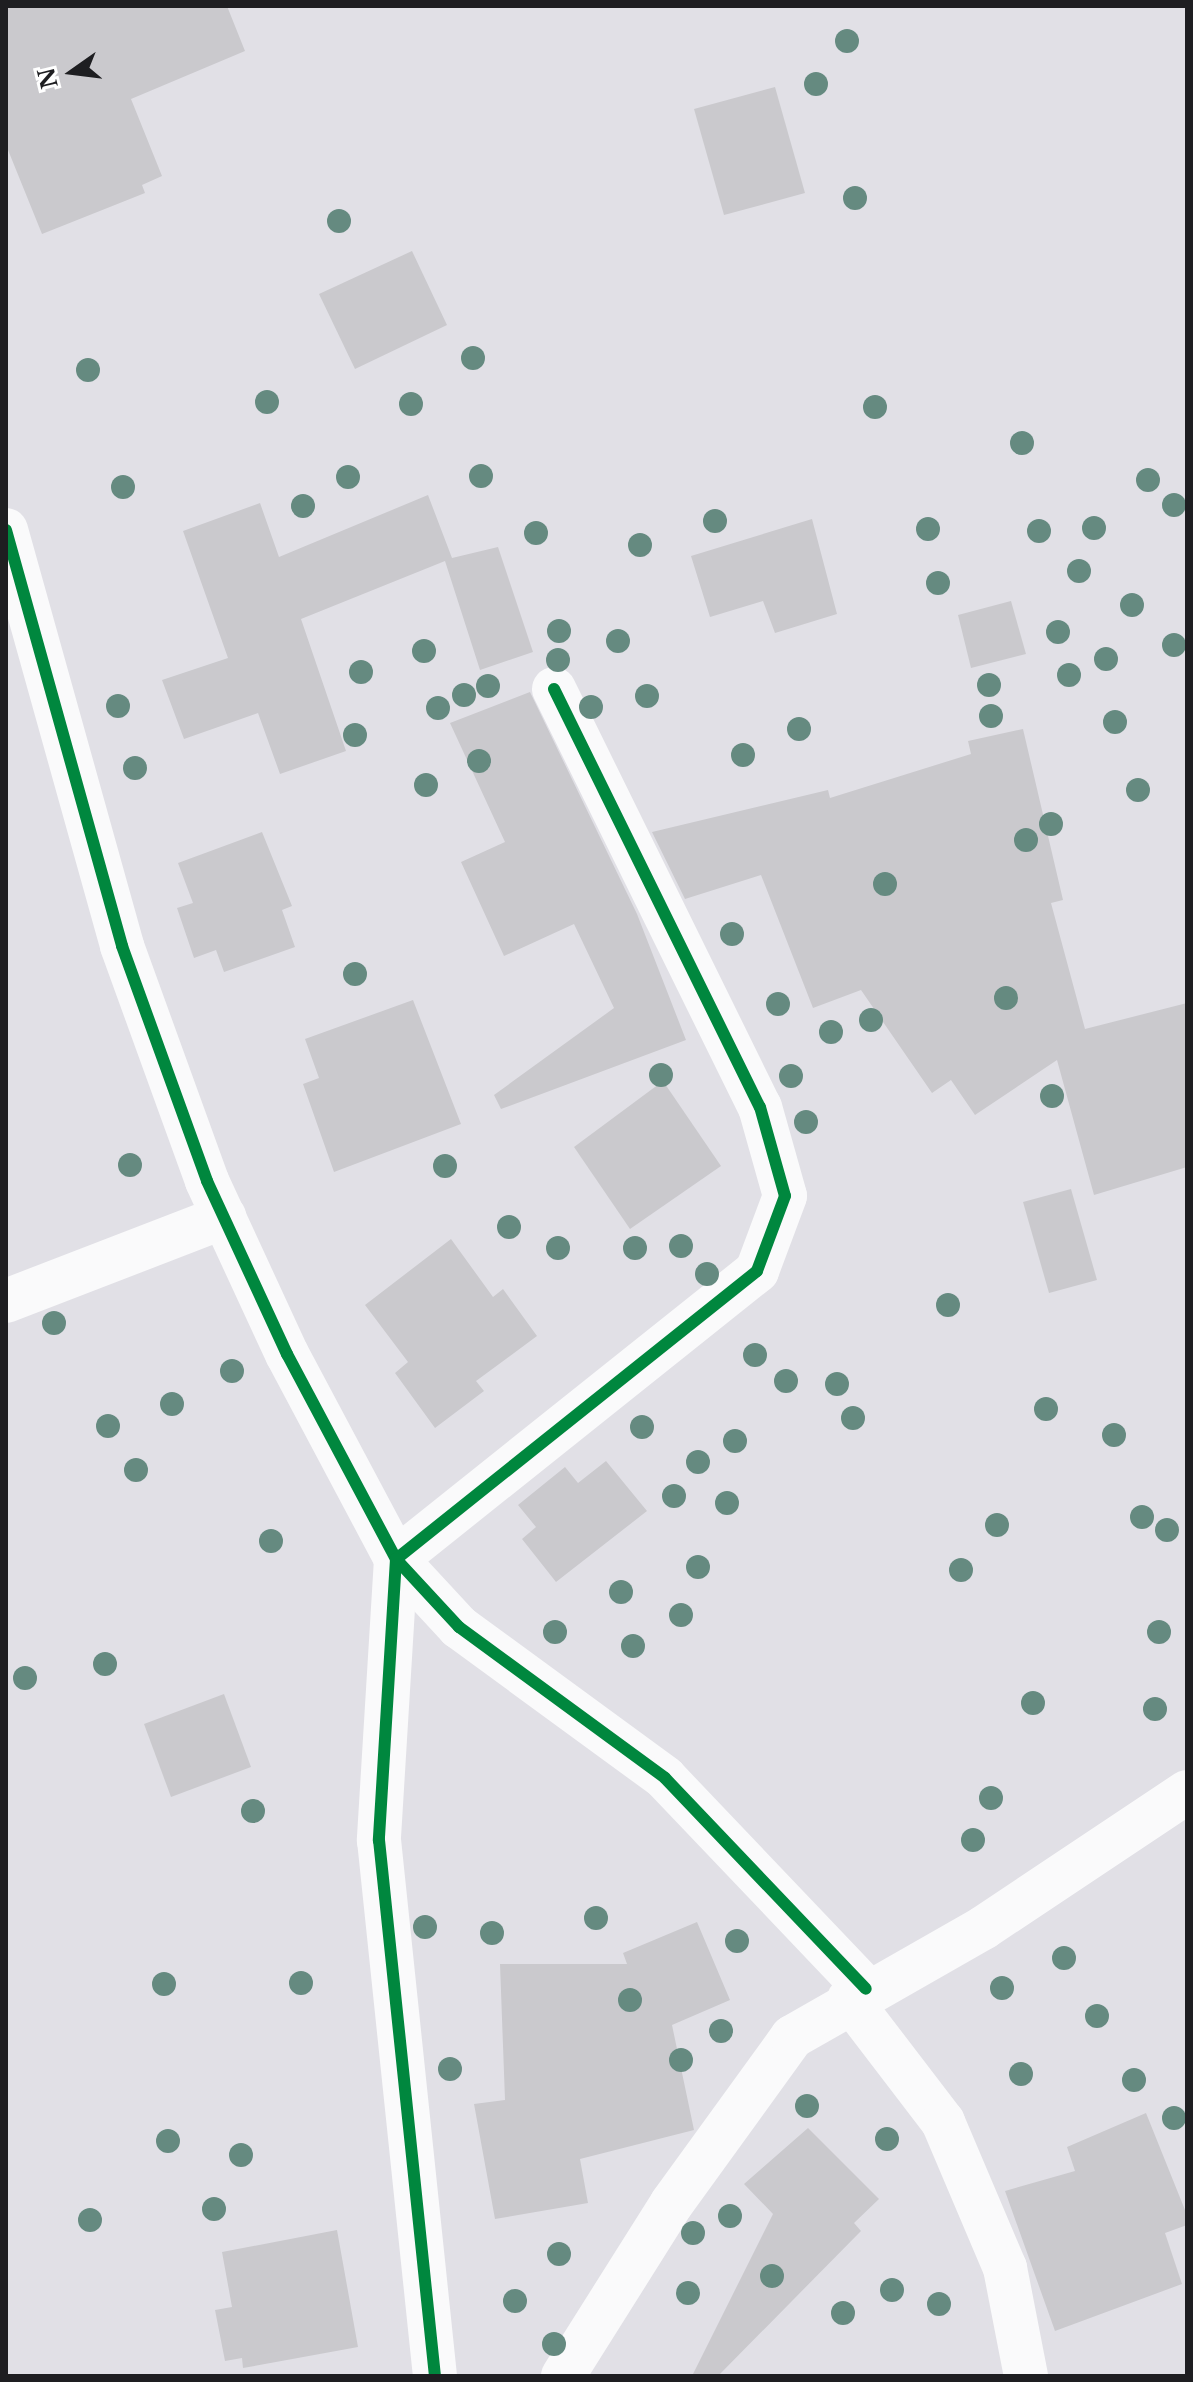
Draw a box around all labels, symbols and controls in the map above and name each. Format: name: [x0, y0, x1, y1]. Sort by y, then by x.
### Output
north arrow: [32, 32, 112, 112]
text: N: [33, 65, 64, 91]

